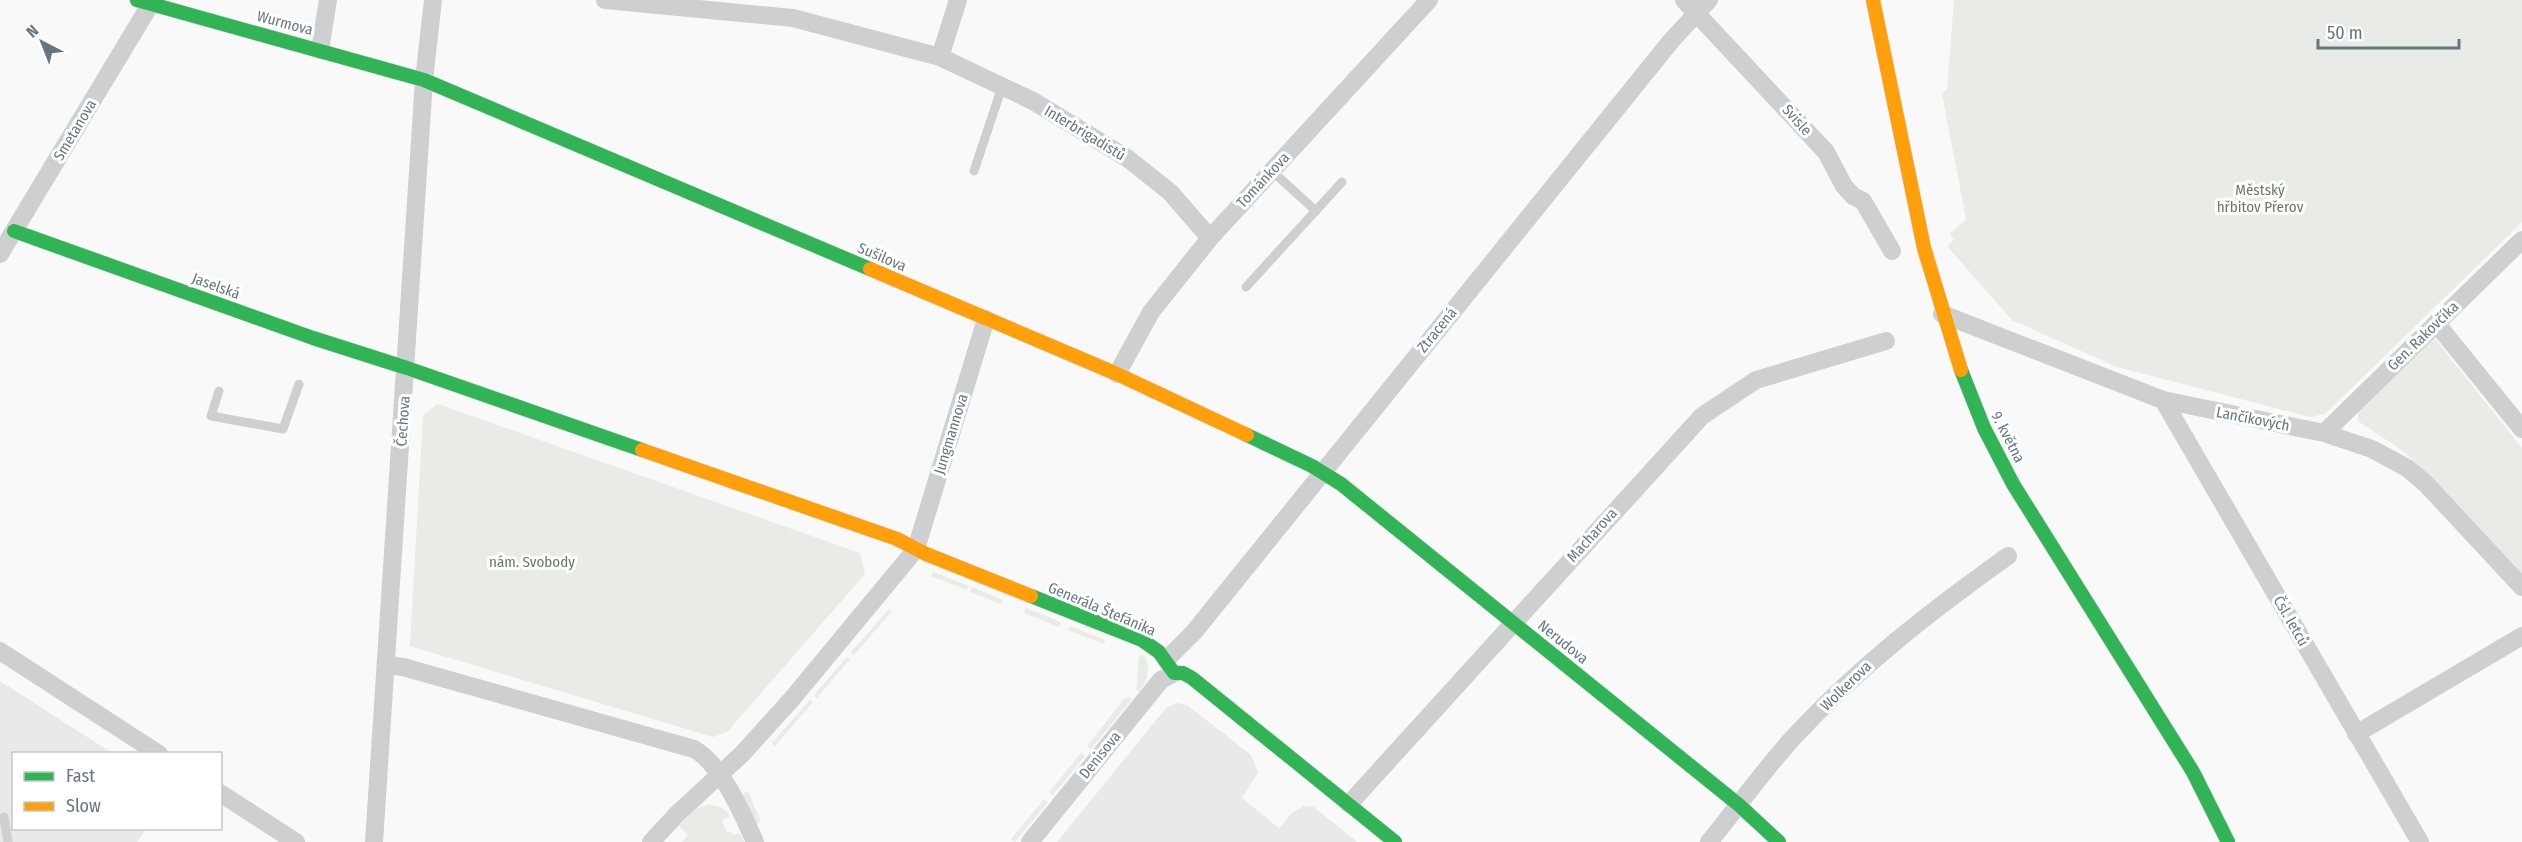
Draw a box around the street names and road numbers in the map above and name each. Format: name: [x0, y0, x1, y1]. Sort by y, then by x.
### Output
street label: Wurmova: [255, 7, 315, 39]
street label: Smetanova: [50, 96, 100, 164]
street label: Svisle: [1778, 101, 1816, 139]
street label: Interbrigadistů: [1041, 102, 1129, 164]
street label: Tománkova: [1233, 149, 1293, 211]
street label: Sušilova: [855, 239, 909, 275]
street label: Jaselská: [190, 269, 242, 303]
street label: Gen. Rakovčíka: [2384, 298, 2462, 374]
street label: Ztracená: [1413, 304, 1461, 356]
street label: Jungmannova: [930, 392, 972, 476]
street label: Čechova: [392, 395, 414, 447]
street label: Lančíkových: [2215, 403, 2291, 435]
street label: 9. května: [1987, 408, 2029, 466]
street label: Macharova: [1563, 504, 1621, 566]
street label: Generála Štefánika: [1046, 578, 1158, 640]
street label: Čsl. letců: [2270, 593, 2312, 649]
street label: Nerudova: [1534, 616, 1592, 668]
street label: Wolkerova: [1817, 657, 1875, 715]
street label: Denisova: [1075, 728, 1125, 782]

